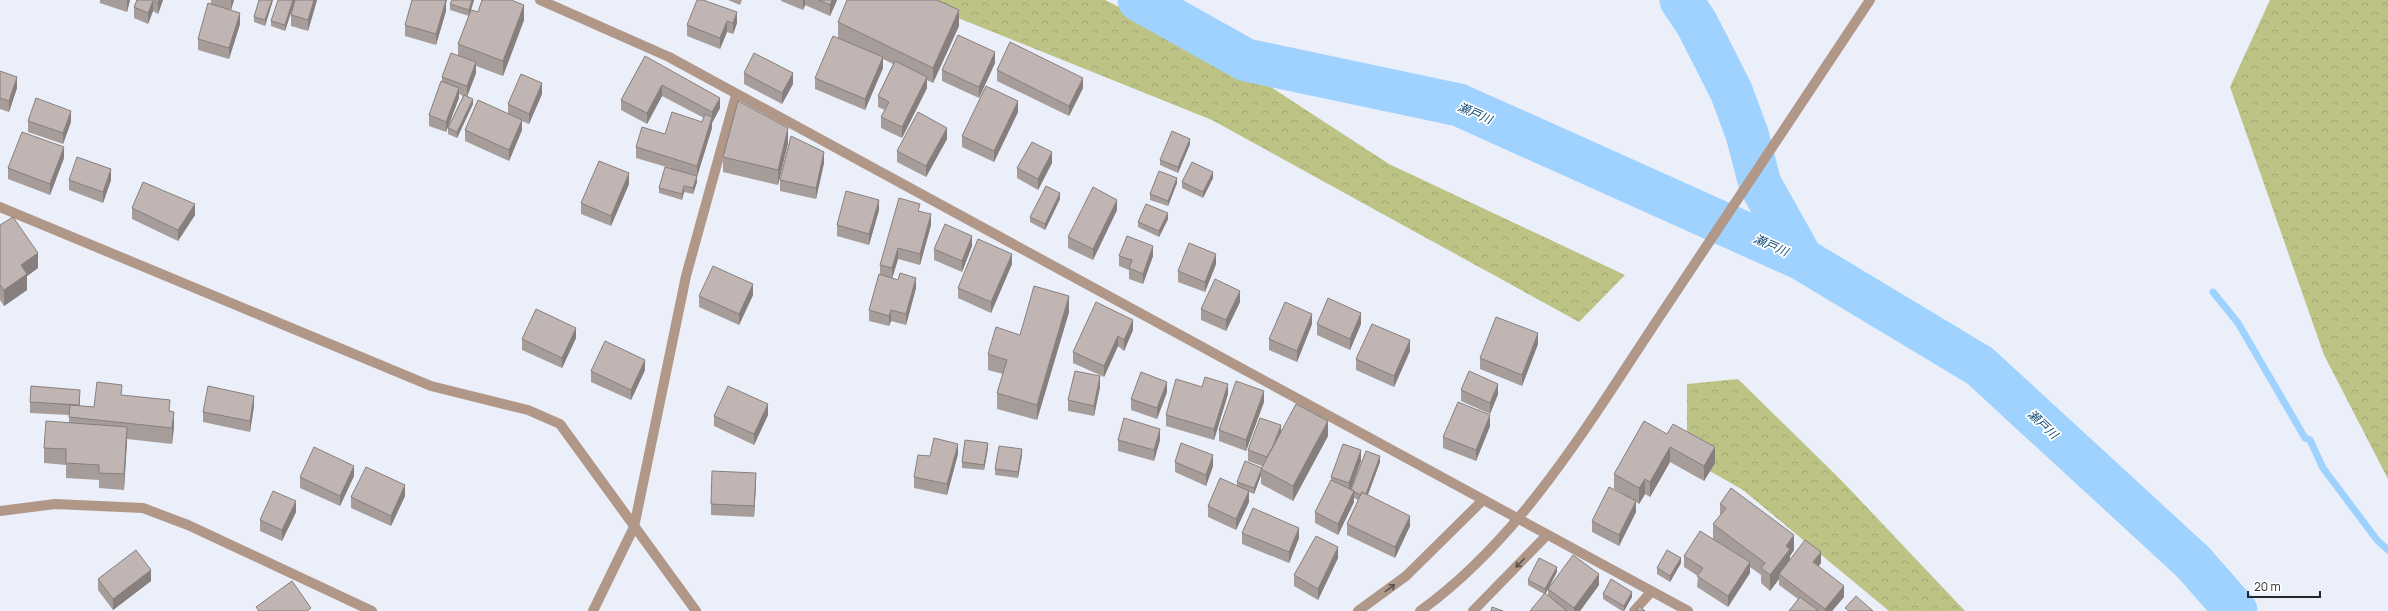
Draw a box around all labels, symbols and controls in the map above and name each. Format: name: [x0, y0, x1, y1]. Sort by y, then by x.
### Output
water label: 瀬戸川: [1455, 98, 1497, 129]
water label: 瀬戸川: [1751, 230, 1793, 261]
water label: 瀬戸川: [2024, 406, 2063, 444]
one-way arrow: [1515, 558, 1525, 568]
scale bar: [2248, 573, 2320, 599]
text: 20 m: [2254, 578, 2281, 595]
one-way arrow: [1384, 584, 1395, 592]

